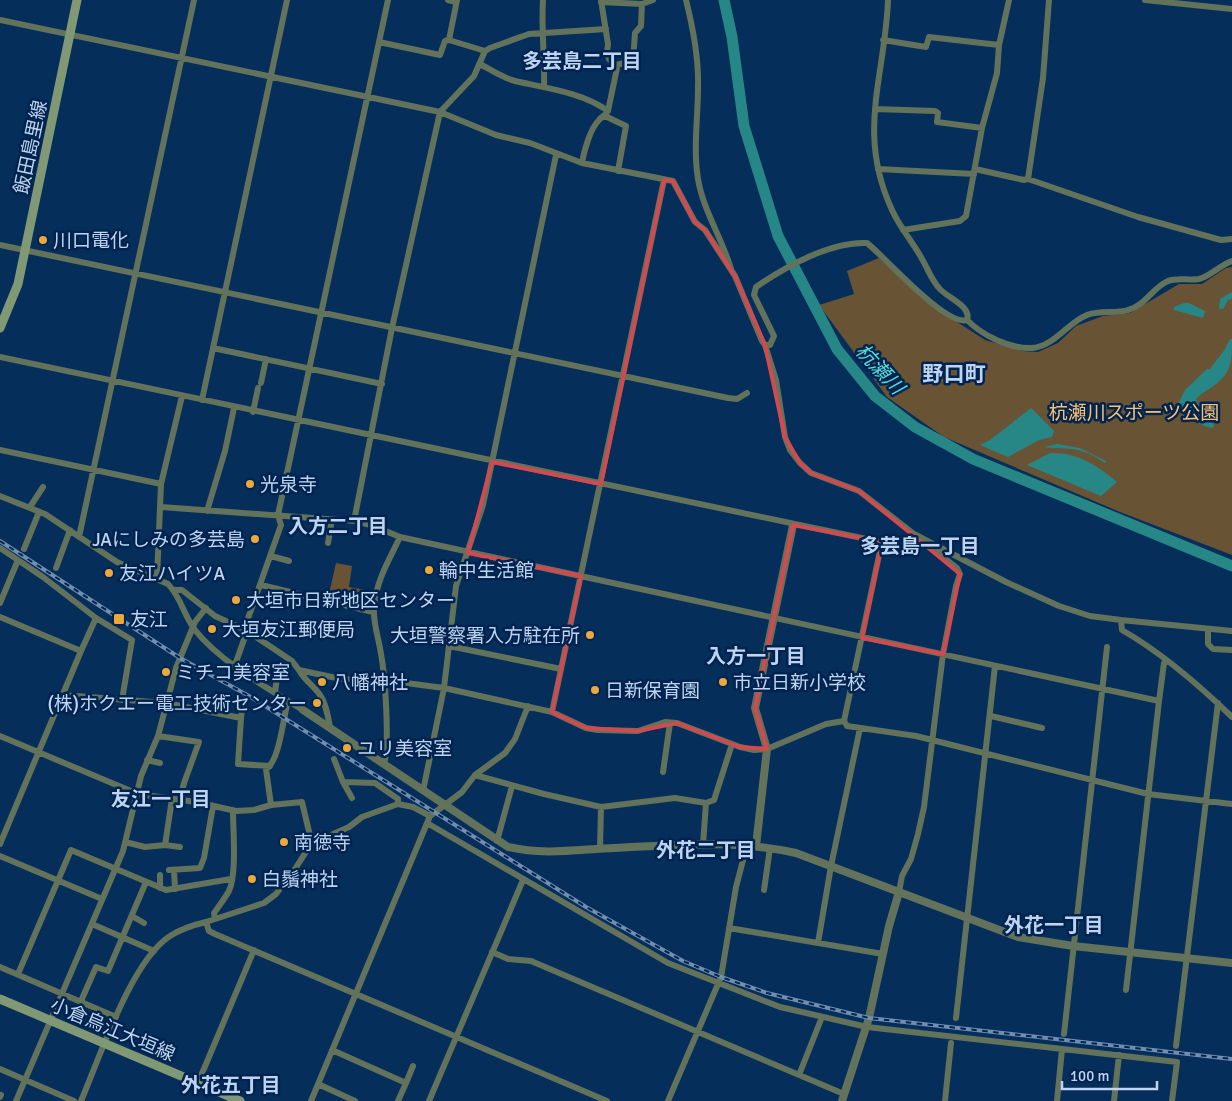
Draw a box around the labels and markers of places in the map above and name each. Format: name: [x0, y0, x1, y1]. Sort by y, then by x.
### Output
place label: 川口電化: [53, 229, 129, 253]
marker: 川口電化: [37, 234, 49, 246]
place label: 光泉寺: [260, 473, 317, 497]
marker: 光泉寺: [244, 478, 256, 490]
place label: JAにしみの多芸島: [92, 528, 245, 552]
marker: JAにしみの多芸島: [249, 533, 261, 545]
place label: 輪中生活館: [439, 559, 534, 583]
place label: 友江ハイツA: [119, 562, 226, 586]
marker: 輪中生活館: [423, 564, 435, 576]
marker: 友江ハイツA: [103, 567, 115, 579]
place label: 大垣市日新地区センター: [246, 589, 455, 613]
marker: 大垣市日新地区センター: [230, 594, 242, 606]
place label: 友江: [130, 608, 168, 632]
marker: 友江: [112, 612, 126, 626]
place label: 大垣友江郵便局: [222, 618, 355, 642]
marker: 大垣友江郵便局: [206, 623, 218, 635]
place label: 大垣警察署入方駐在所: [390, 624, 580, 648]
marker: 大垣警察署入方駐在所: [584, 629, 596, 641]
place label: ミチコ美容室: [176, 661, 290, 685]
marker: ミチコ美容室: [160, 666, 172, 678]
place label: 八幡神社: [332, 671, 408, 695]
place label: 市立日新小学校: [733, 671, 866, 695]
marker: 八幡神社: [316, 676, 328, 688]
marker: 市立日新小学校: [717, 676, 729, 688]
place label: 日新保育園: [605, 679, 700, 703]
marker: 日新保育園: [589, 684, 601, 696]
place label: (株)ホクエー電工技術センター: [47, 692, 307, 716]
marker: (株)ホクエー電工技術センター: [311, 697, 323, 709]
place label: ユリ美容室: [357, 737, 452, 761]
marker: ユリ美容室: [341, 742, 353, 754]
place label: 南徳寺: [294, 831, 351, 855]
marker: 南徳寺: [278, 836, 290, 848]
place label: 白鬚神社: [262, 868, 338, 892]
marker: 白鬚神社: [246, 873, 258, 885]

